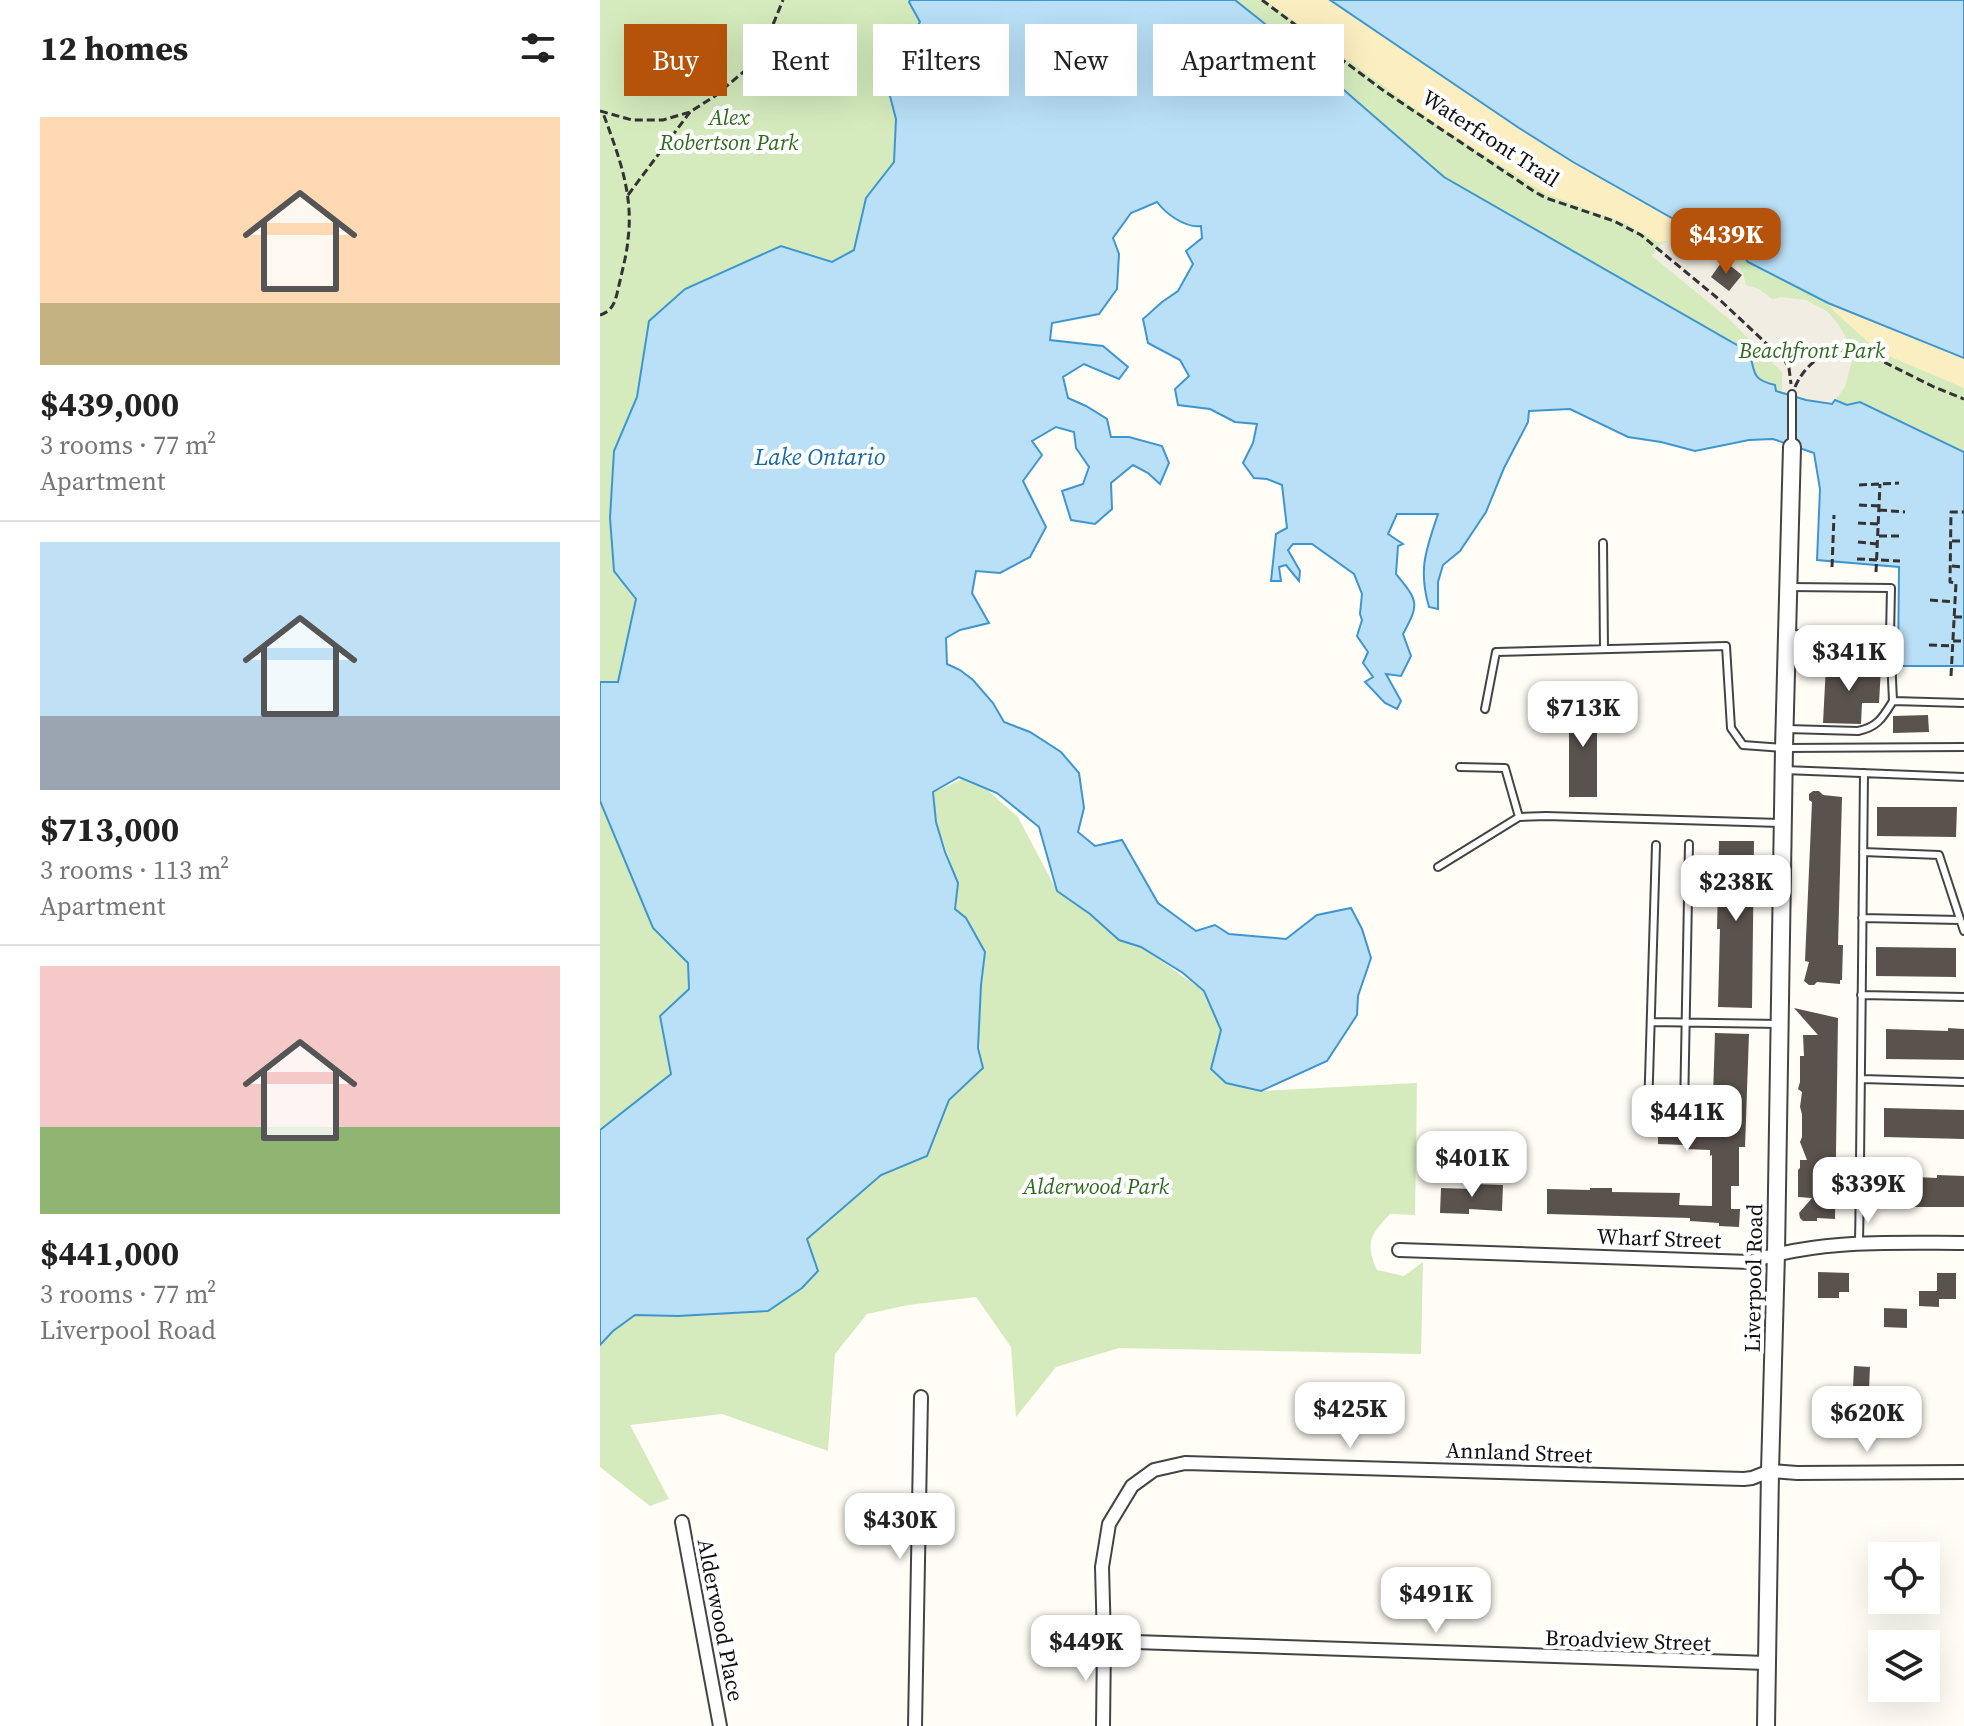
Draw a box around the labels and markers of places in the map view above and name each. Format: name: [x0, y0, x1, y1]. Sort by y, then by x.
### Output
pin: $439K: [1670, 208, 1782, 276]
pin: $341K: [1793, 625, 1905, 693]
pin: $713K: [1527, 681, 1639, 749]
pin: $238K: [1680, 855, 1792, 923]
pin: $441K: [1631, 1085, 1743, 1153]
pin: $401K: [1416, 1131, 1528, 1199]
pin: $339K: [1812, 1157, 1924, 1225]
pin: $425K: [1294, 1382, 1406, 1450]
pin: $620K: [1811, 1386, 1923, 1454]
pin: $430K: [844, 1493, 956, 1561]
pin: $491K: [1380, 1567, 1492, 1635]
pin: $449K: [1030, 1615, 1142, 1683]

